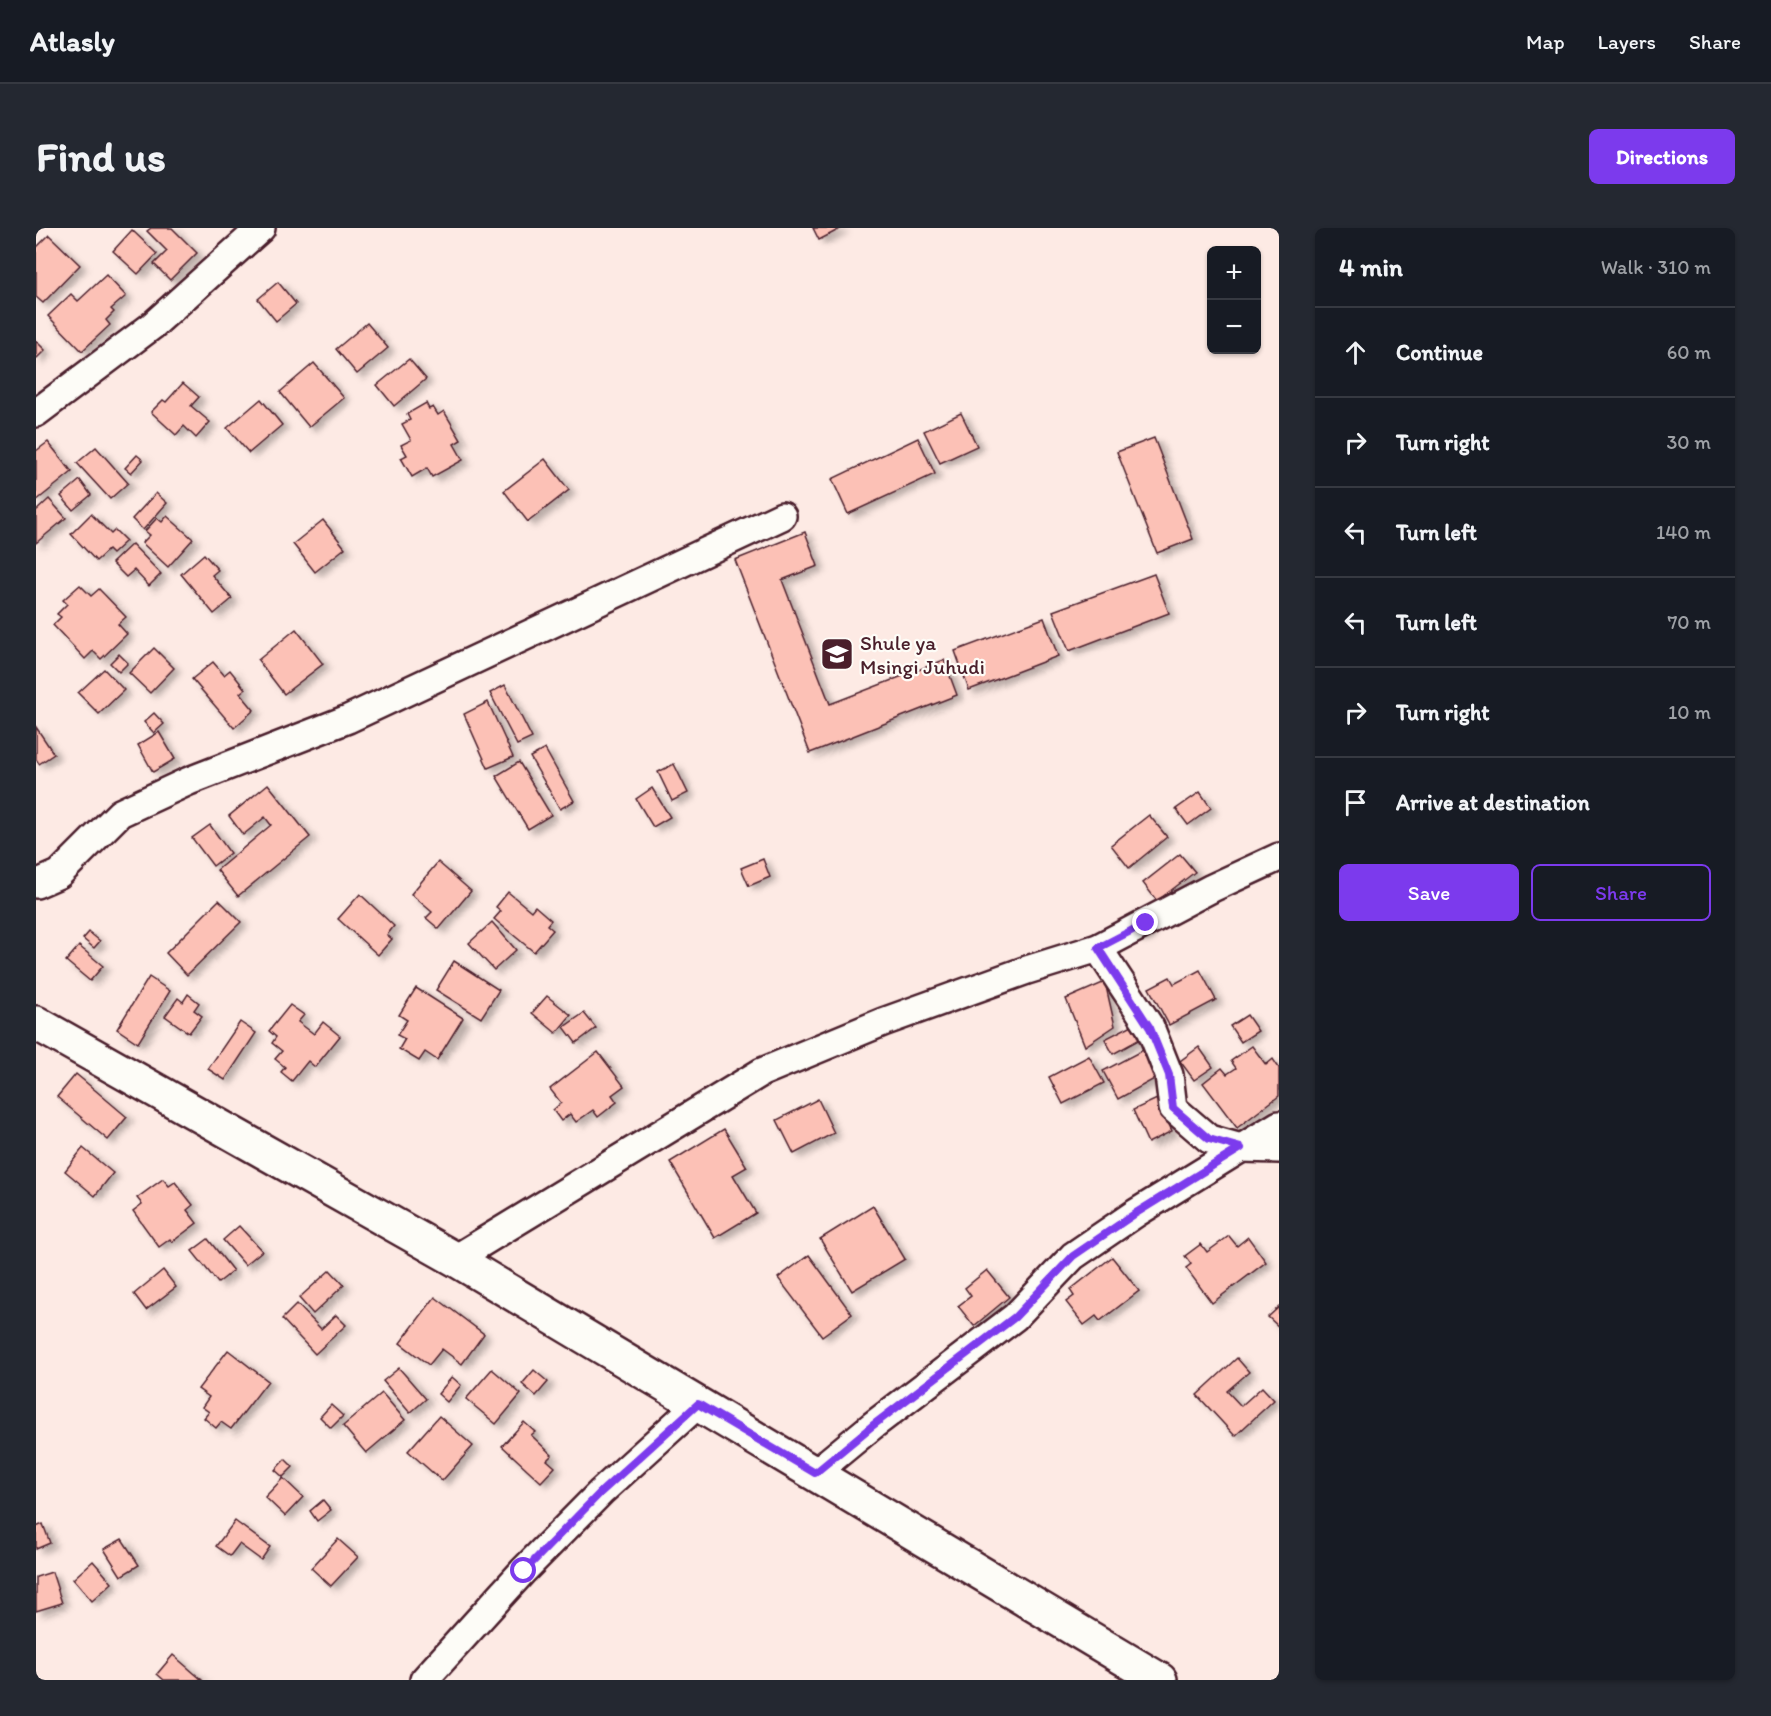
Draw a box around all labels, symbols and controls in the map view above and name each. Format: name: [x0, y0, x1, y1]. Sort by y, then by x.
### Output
text: Atlasly: [30, 24, 115, 58]
text: Map: [1526, 29, 1565, 54]
text: Layers: [1598, 29, 1656, 54]
text: Share: [1689, 29, 1741, 54]
button: Directions: [1589, 129, 1735, 184]
text: Find us: [36, 131, 166, 182]
map controls: [1207, 246, 1261, 354]
button: +: [1207, 246, 1261, 300]
text: 4 min: [1339, 251, 1403, 283]
text: Walk · 310 m: [1601, 255, 1711, 279]
button: −: [1207, 300, 1261, 354]
icon: ahead: [1339, 336, 1372, 369]
text: Continue: [1396, 339, 1483, 366]
text: 60 m: [1667, 340, 1711, 364]
icon: right: [1339, 426, 1372, 459]
text: Turn right: [1396, 429, 1490, 456]
text: 30 m: [1666, 430, 1711, 454]
icon: left: [1339, 516, 1372, 549]
text: Turn left: [1396, 519, 1477, 546]
text: 140 m: [1656, 520, 1711, 544]
icon: left: [1339, 606, 1372, 639]
text: Turn left: [1396, 609, 1477, 636]
text: 70 m: [1667, 610, 1711, 634]
place label: Shule ya Msingi Juhudi: [860, 630, 985, 679]
school or university icon: Shule ya Msingi Juhudi: [819, 636, 855, 672]
icon: right: [1339, 696, 1372, 729]
text: Turn right: [1396, 699, 1490, 726]
text: 10 m: [1668, 700, 1711, 724]
icon: arrive: [1339, 786, 1372, 819]
text: Arrive at destination: [1396, 789, 1590, 816]
button: Save: [1339, 864, 1519, 921]
button: Share: [1531, 864, 1711, 921]
route end: [1132, 909, 1158, 935]
route start: [510, 1557, 536, 1583]

